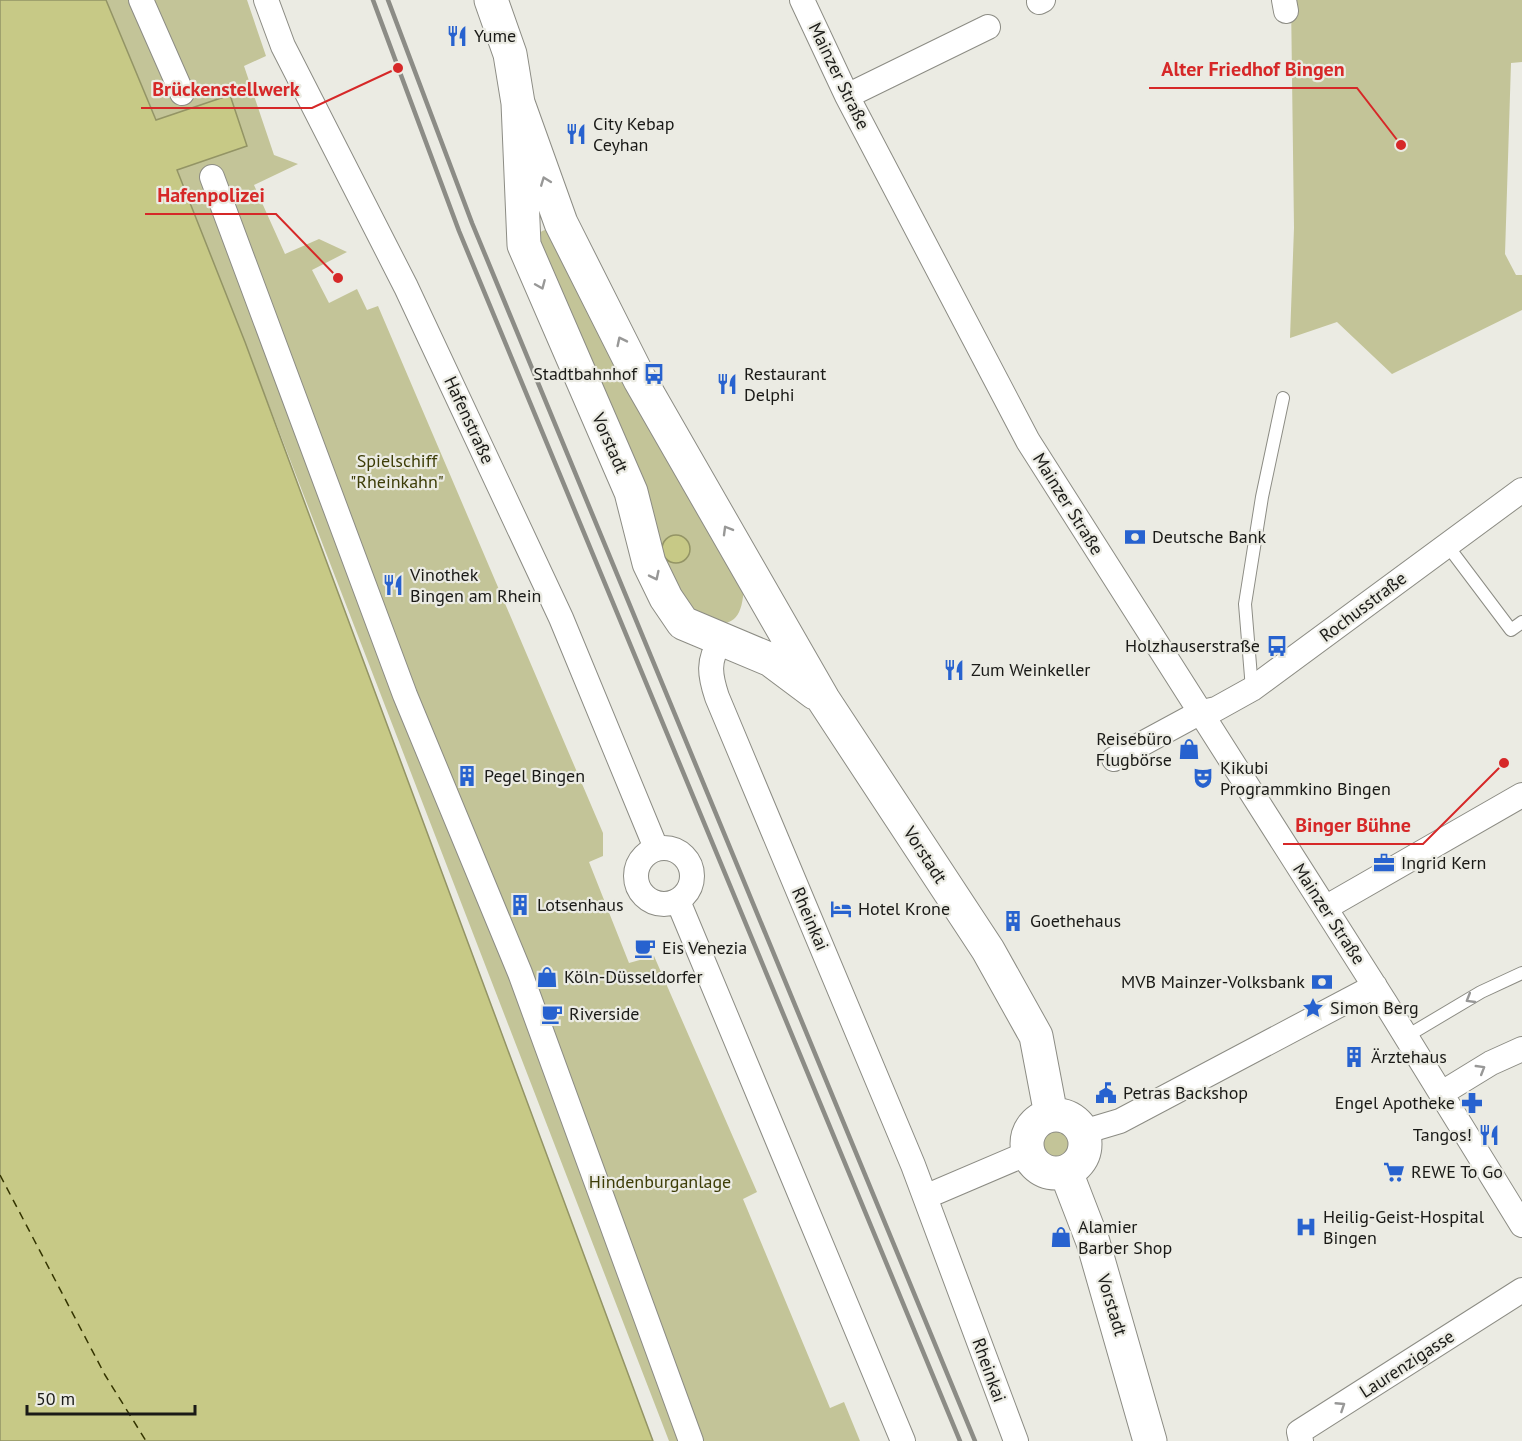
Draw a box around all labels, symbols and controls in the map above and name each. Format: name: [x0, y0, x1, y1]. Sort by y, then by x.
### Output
street label: Mainzer Straße: [804, 19, 875, 133]
restaurant icon: Yume: [445, 24, 469, 48]
place label: Yume: [474, 24, 516, 47]
callout: Alter Friedhof Bingen: [1149, 50, 1357, 88]
text: Alter Friedhof Bingen: [1161, 56, 1345, 82]
callout: Brückenstellwerk: [141, 70, 312, 108]
text: Brückenstellwerk: [152, 76, 300, 102]
place label: City Kebap Ceyhan: [593, 112, 674, 156]
restaurant icon: City Kebap Ceyhan: [564, 122, 588, 146]
callout: Hafenpolizei: [145, 176, 276, 214]
one-way arrow: [539, 176, 552, 187]
text: Hafenpolizei: [157, 182, 265, 208]
one-way arrow: [534, 279, 546, 290]
one-way arrow: [617, 337, 629, 348]
place label: Stadtbahnhof: [533, 362, 638, 385]
bus stop icon: Stadtbahnhof: [642, 362, 666, 386]
place label: Restaurant Delphi: [744, 362, 826, 406]
street label: Hafenstraße: [439, 372, 500, 467]
restaurant icon: Restaurant Delphi: [715, 372, 739, 396]
street label: Vorstadt: [587, 408, 634, 476]
street label: Mainzer Straße: [1028, 448, 1109, 559]
park label: Spielschiff "Rheinkahn": [350, 449, 444, 493]
bank icon: Deutsche Bank: [1123, 525, 1147, 549]
place label: Deutsche Bank: [1152, 525, 1266, 548]
one-way arrow: [723, 526, 734, 536]
place label: Vinothek Bingen am Rhein: [409, 563, 541, 607]
street label: Rochusstraße: [1315, 566, 1411, 647]
one-way arrow: [647, 569, 659, 580]
restaurant icon: Vinothek Bingen am Rhein: [381, 573, 405, 597]
place label: Holzhauserstraße: [1125, 634, 1260, 657]
bus stop icon: Holzhauserstraße: [1265, 634, 1289, 658]
restaurant icon: Zum Weinkeller: [942, 658, 966, 682]
place label: Zum Weinkeller: [971, 658, 1090, 681]
place label: Reisebüro Flugbörse: [1096, 727, 1172, 771]
shop icon: Reisebüro Flugbörse: [1177, 737, 1201, 761]
place label: Kikubi Programmkino Bingen: [1220, 756, 1391, 800]
building icon: Pegel Bingen: [455, 764, 479, 788]
place label: Pegel Bingen: [484, 764, 585, 787]
theatre icon: Kikubi Programmkino Bingen: [1191, 766, 1215, 790]
callout: Binger Bühne: [1283, 806, 1423, 844]
text: Binger Bühne: [1295, 812, 1411, 838]
street label: Vorstadt: [898, 821, 952, 888]
office icon: Ingrid Kern: [1372, 851, 1396, 875]
place label: Ingrid Kern: [1401, 851, 1486, 874]
street label: Mainzer Straße: [1288, 859, 1371, 969]
street label: Rheinkai: [787, 884, 834, 954]
building icon: Lotsenhaus: [508, 893, 532, 917]
place label: Lotsenhaus: [537, 893, 624, 916]
hotel icon: Hotel Krone: [829, 897, 853, 921]
place label: Hotel Krone: [858, 897, 950, 920]
building icon: Goethehaus: [1001, 909, 1025, 933]
place label: Goethehaus: [1030, 909, 1121, 932]
cafe icon: Eis Venezia: [633, 936, 657, 960]
place label: Eis Venezia: [662, 936, 747, 959]
shop icon: Köln-Düsseldorfer: [535, 965, 559, 989]
place label: Köln-Düsseldorfer: [564, 965, 703, 988]
place label: MVB Mainzer-Volksbank: [1121, 970, 1305, 993]
bank icon: MVB Mainzer-Volksbank: [1310, 970, 1334, 994]
one-way arrow: [1466, 991, 1476, 1003]
place icon: Simon Berg: [1301, 996, 1325, 1020]
place label: Simon Berg: [1330, 996, 1419, 1019]
cafe icon: Riverside: [540, 1002, 564, 1026]
place label: Riverside: [569, 1002, 640, 1025]
building icon: Ärztehaus: [1342, 1045, 1366, 1069]
place label: Ärztehaus: [1371, 1045, 1447, 1068]
one-way arrow: [1475, 1065, 1485, 1077]
public building icon: Petras Backshop: [1094, 1081, 1118, 1105]
place label: Petras Backshop: [1123, 1081, 1248, 1104]
place label: Engel Apotheke: [1335, 1091, 1455, 1114]
pharmacy icon: Engel Apotheke: [1460, 1091, 1484, 1115]
place label: Tangos!: [1413, 1123, 1472, 1146]
restaurant icon: Tangos!: [1477, 1123, 1501, 1147]
supermarket icon: REWE To Go: [1382, 1160, 1406, 1184]
place label: REWE To Go: [1411, 1160, 1503, 1183]
park label: Hindenburganlage: [589, 1170, 731, 1193]
place label: Heilig-Geist-Hospital Bingen: [1323, 1205, 1485, 1249]
place label: Alamier Barber Shop: [1078, 1215, 1172, 1259]
hospital icon: Heilig-Geist-Hospital Bingen: [1294, 1215, 1318, 1239]
shop icon: Alamier Barber Shop: [1049, 1225, 1073, 1249]
street label: Vorstadt: [1092, 1270, 1133, 1339]
street label: Laurenzigasse: [1355, 1324, 1458, 1403]
street label: Rheinkai: [967, 1335, 1012, 1405]
scale bar: [27, 1378, 195, 1416]
text: 50 m: [36, 1387, 75, 1410]
one-way arrow: [1335, 1402, 1346, 1413]

